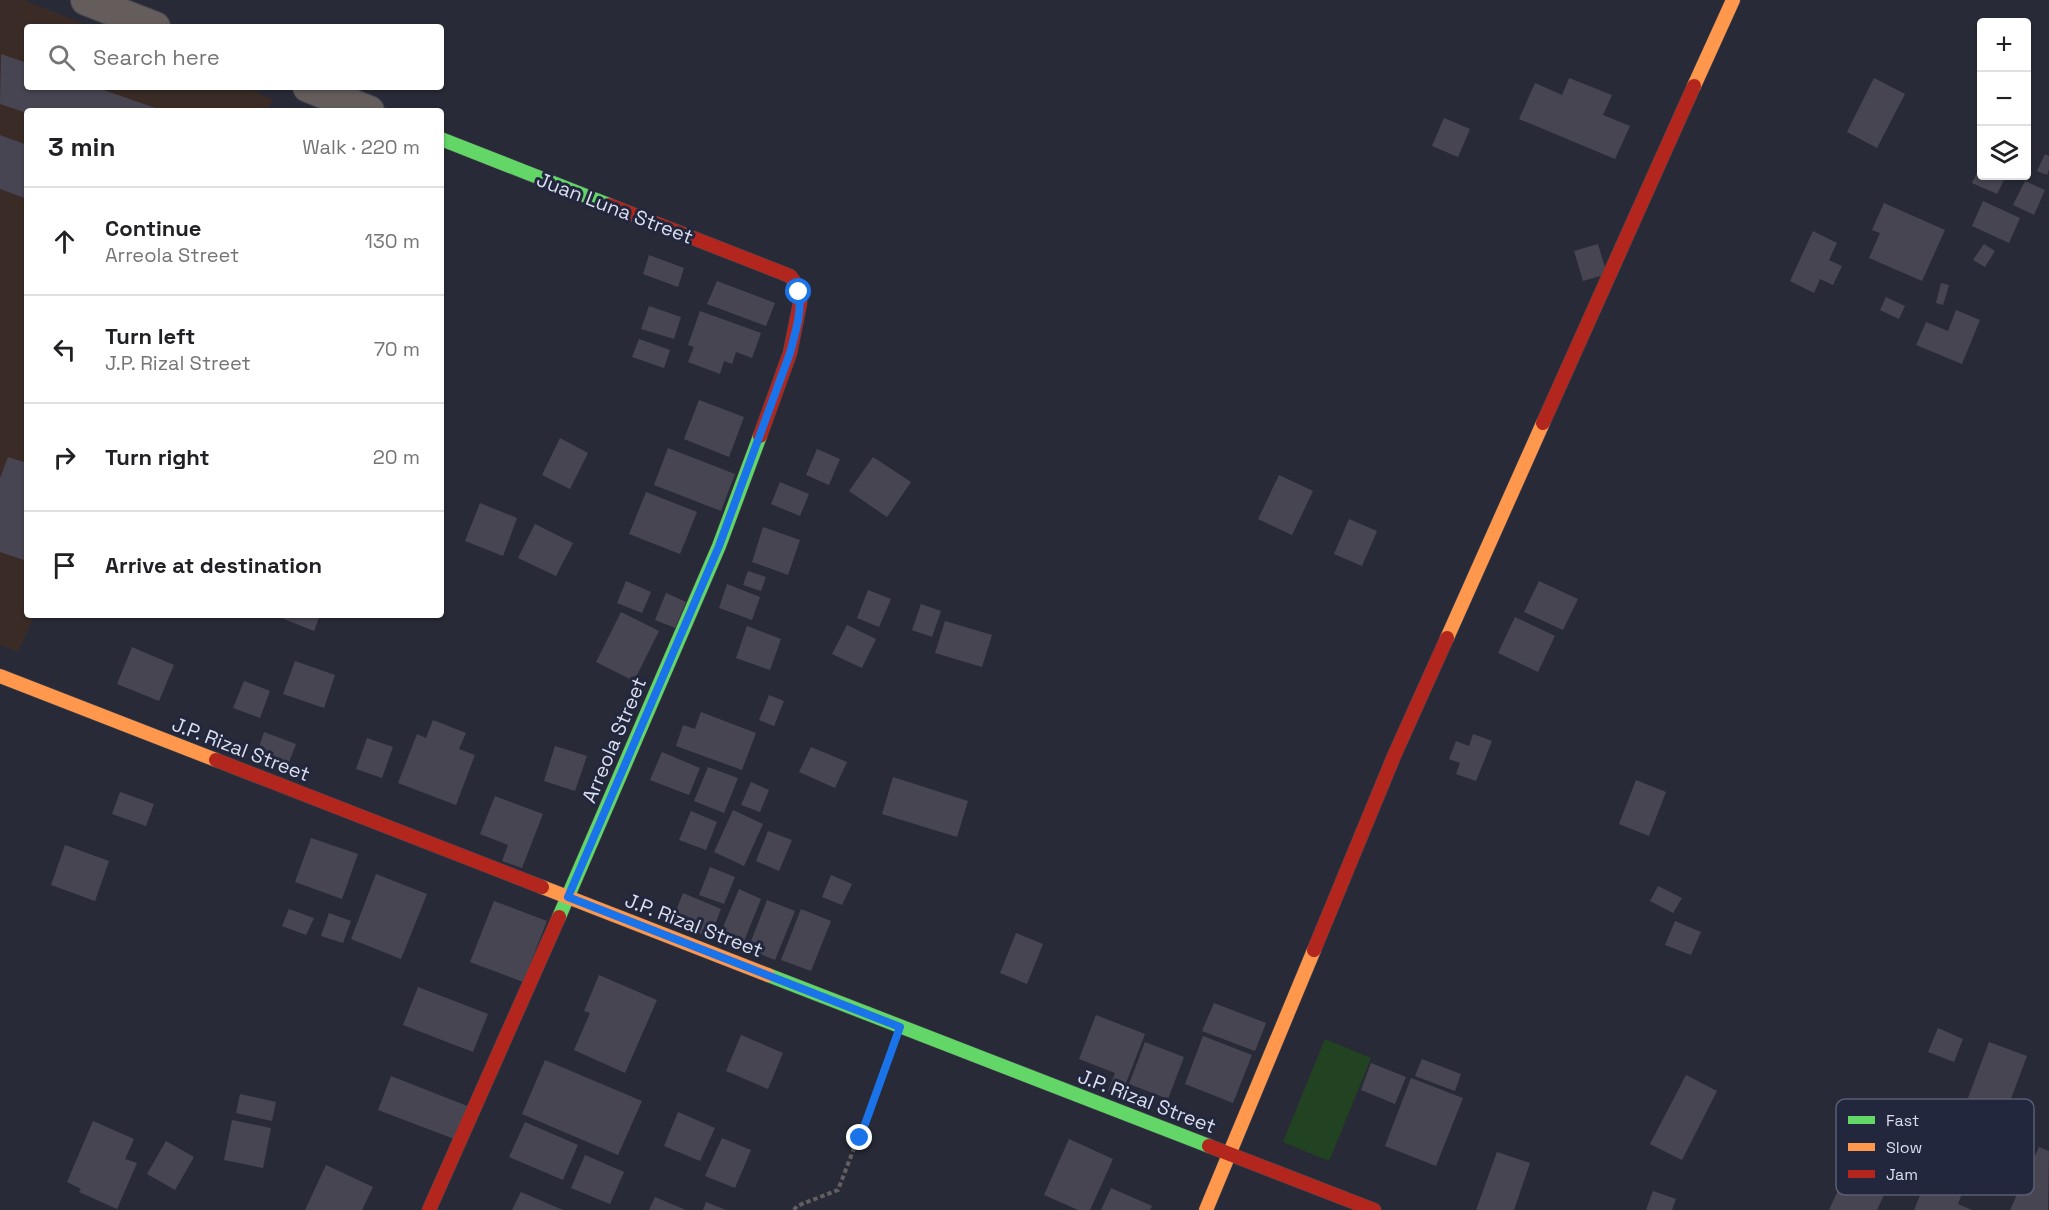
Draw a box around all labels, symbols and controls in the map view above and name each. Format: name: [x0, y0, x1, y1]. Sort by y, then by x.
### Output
map controls: [1977, 18, 2031, 180]
button: +: [1977, 18, 2031, 72]
search box: [24, 24, 444, 90]
icon: search: [45, 41, 78, 74]
text: Search here: [93, 43, 220, 71]
button: −: [1977, 72, 2031, 126]
button: layers: [1977, 126, 2031, 180]
text: 3 min: [48, 130, 116, 164]
text: Walk · 220 m: [302, 134, 420, 160]
street label: Juan Luna Street: [533, 166, 697, 250]
text: Continue: [105, 214, 201, 242]
icon: ahead: [48, 225, 81, 258]
text: 130 m: [364, 228, 420, 254]
text: Arreola Street: [105, 242, 239, 268]
route start: [785, 278, 811, 304]
text: Turn left: [105, 322, 195, 350]
icon: left: [48, 333, 81, 366]
text: 70 m: [374, 336, 420, 362]
text: J.P. Rizal Street: [105, 350, 251, 376]
icon: right: [48, 441, 81, 474]
text: Turn right: [105, 443, 210, 471]
text: 20 m: [373, 444, 420, 470]
icon: arrive: [48, 549, 81, 582]
text: Arrive at destination: [105, 551, 322, 579]
street label: Arreola Street: [576, 673, 652, 807]
street label: J.P. Rizal Street: [168, 711, 314, 787]
street label: J.P. Rizal Street: [621, 887, 767, 963]
street label: J.P. Rizal Street: [1074, 1063, 1220, 1139]
legend: [1836, 1099, 2034, 1195]
text: Fast: [1886, 1110, 1919, 1131]
route end: [846, 1124, 872, 1150]
text: Slow: [1886, 1137, 1922, 1158]
text: Jam: [1886, 1164, 1918, 1185]

